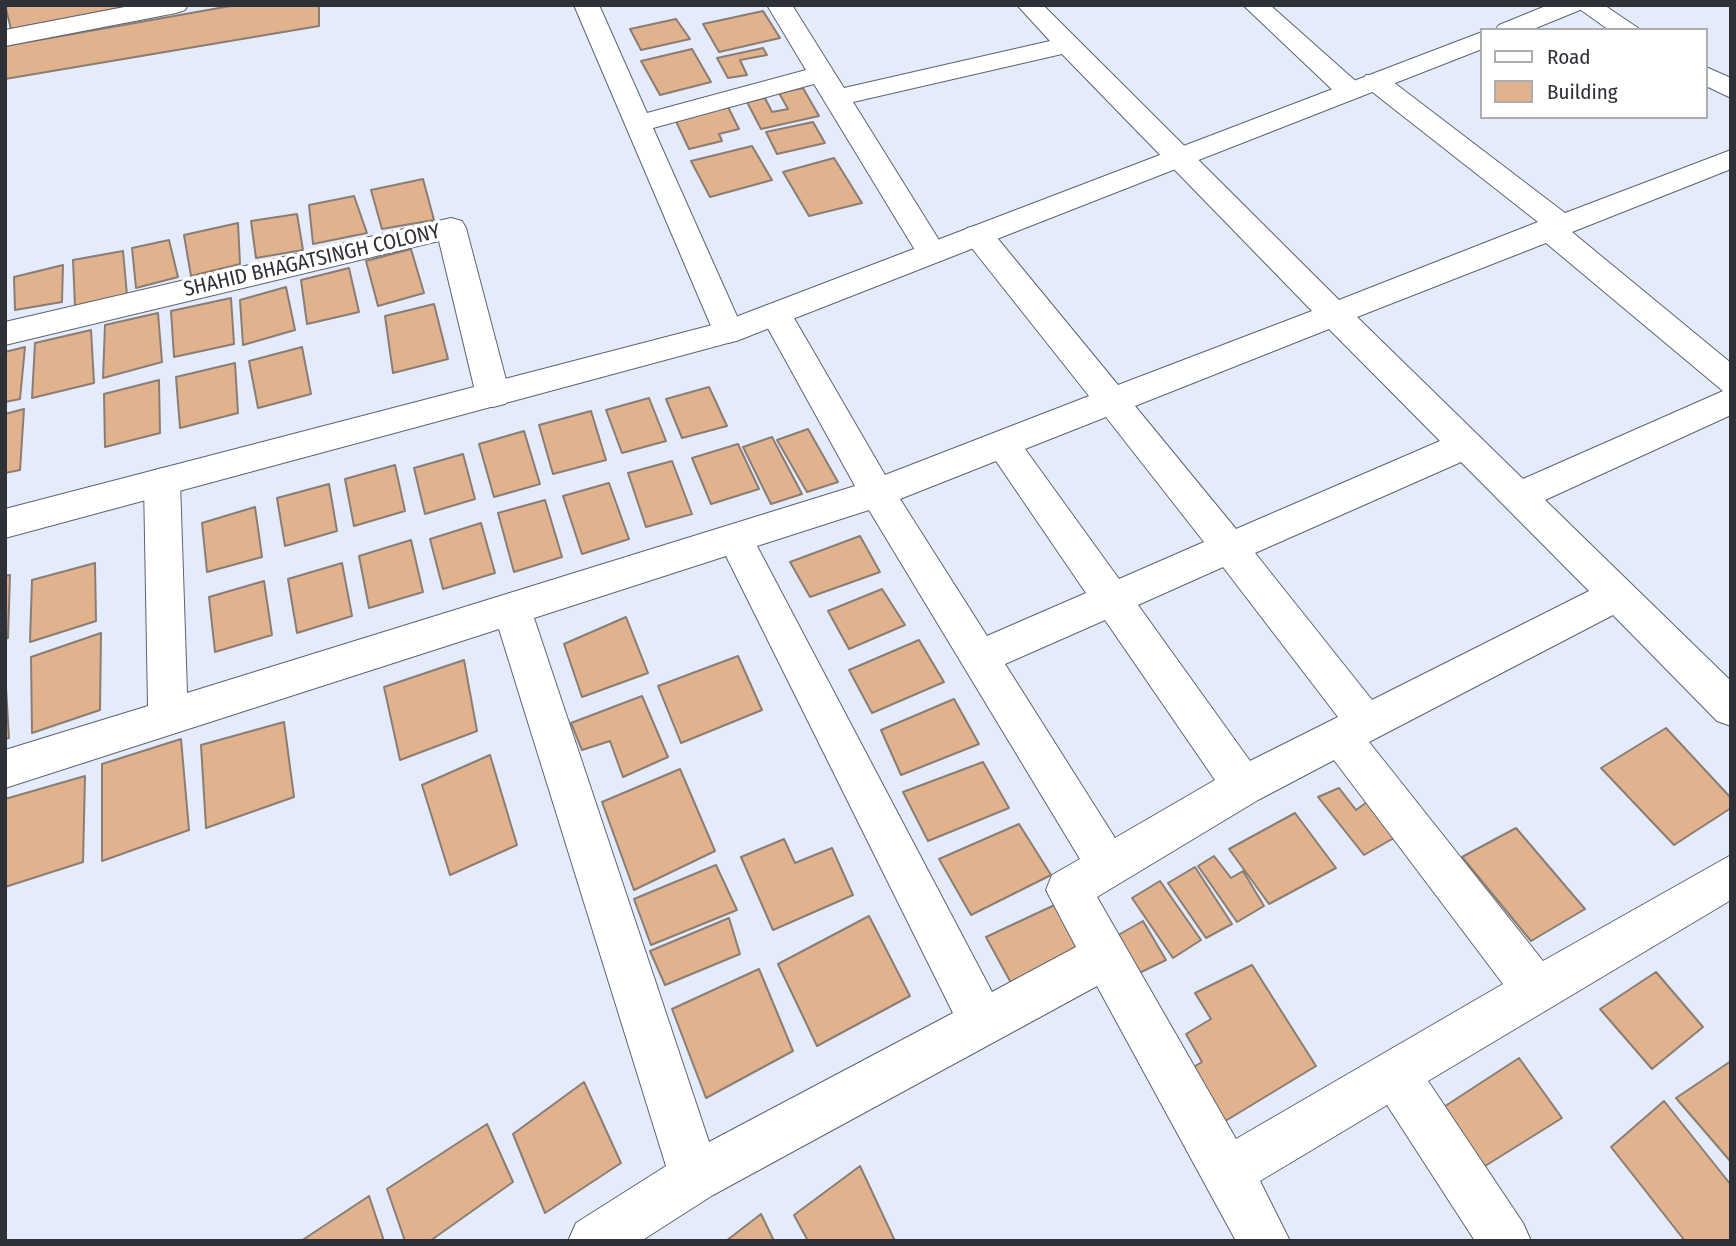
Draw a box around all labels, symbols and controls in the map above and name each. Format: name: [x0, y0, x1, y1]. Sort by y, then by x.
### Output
legend: [1480, 28, 1708, 119]
text: Road: [1547, 44, 1591, 70]
text: Building: [1547, 79, 1618, 105]
street label: SHAHID BHAGATSINGH COLONY: [181, 219, 443, 303]

